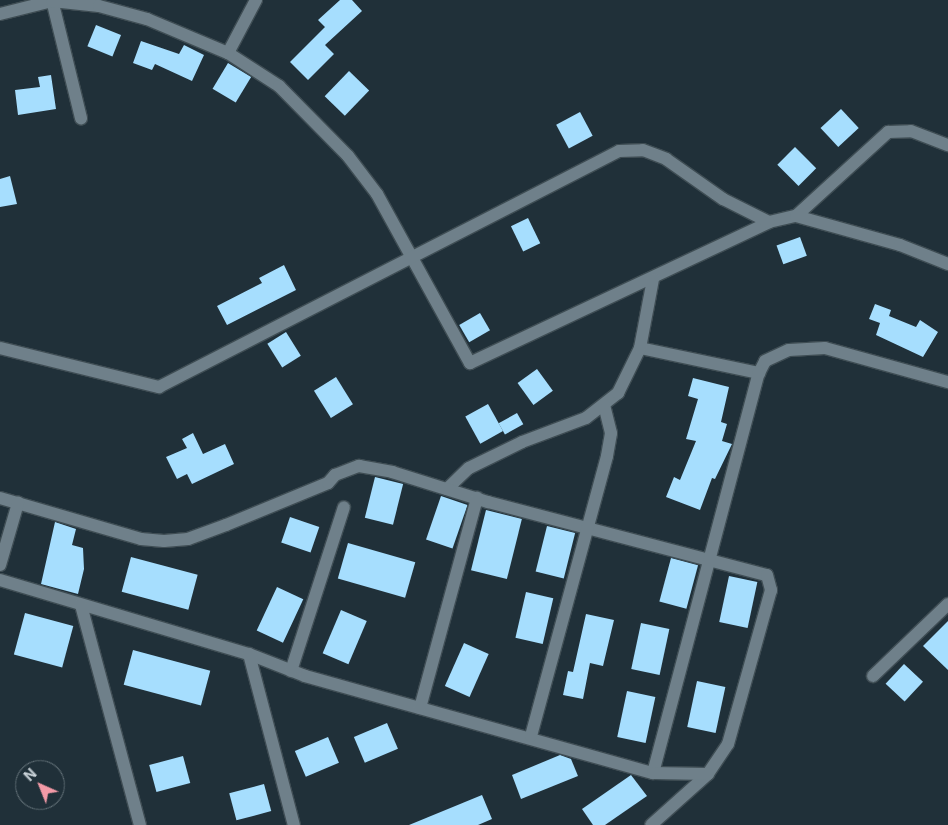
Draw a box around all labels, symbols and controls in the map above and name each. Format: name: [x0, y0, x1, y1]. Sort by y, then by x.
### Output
north arrow: [15, 760, 65, 810]
text: N: [20, 765, 40, 784]

